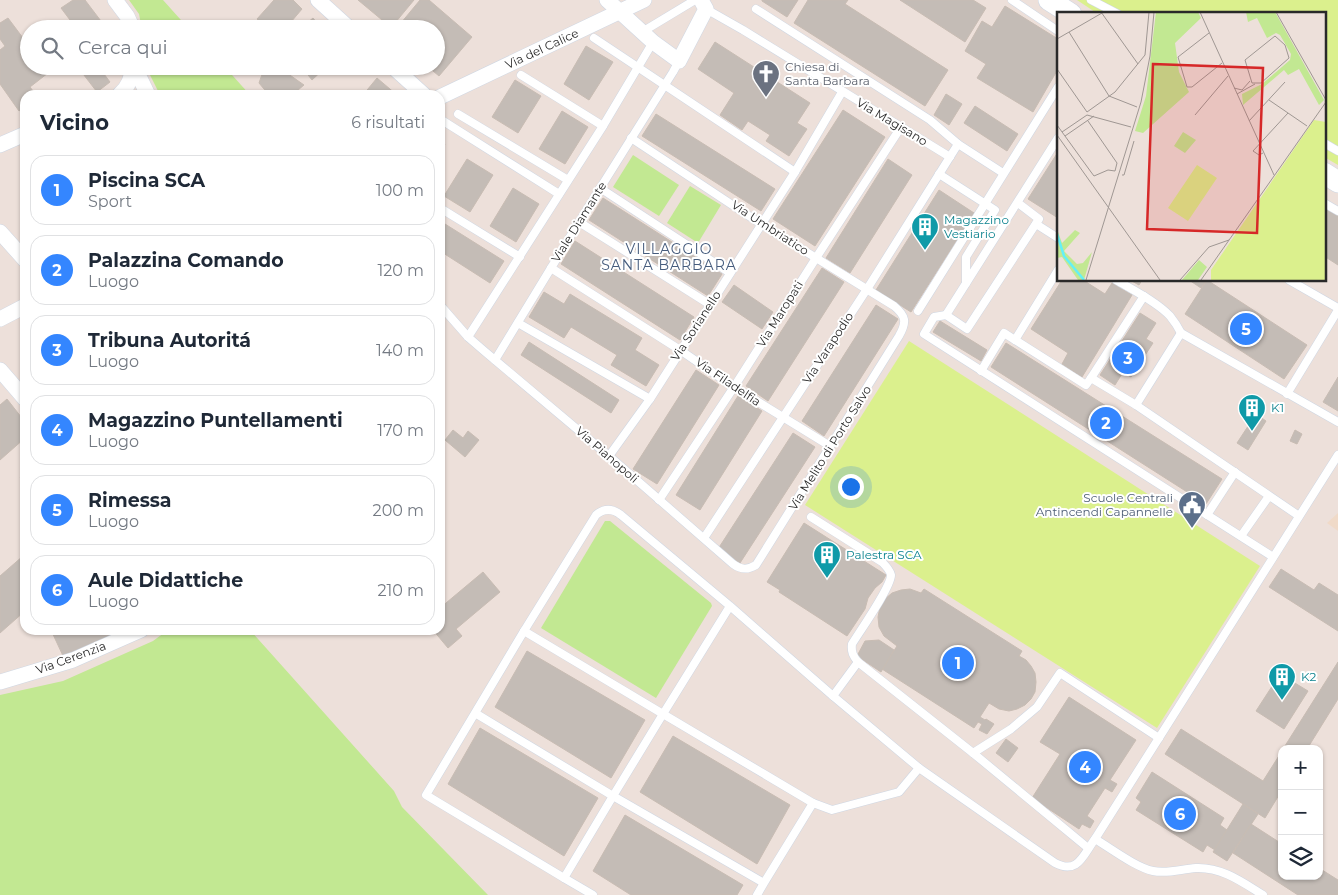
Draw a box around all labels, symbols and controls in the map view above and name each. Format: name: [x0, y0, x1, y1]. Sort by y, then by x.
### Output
inset map: [1057, 12, 1326, 281]
search box: [20, 20, 445, 75]
street label: Via del Calice: [503, 25, 581, 72]
icon: search: [38, 34, 66, 62]
text: Cerca qui: [78, 36, 168, 59]
church icon: Chiesa di Santa Barbara: [751, 59, 781, 98]
place label: Chiesa di Santa Barbara: [785, 59, 870, 88]
street label: Via Magisano: [854, 94, 930, 149]
text: Vicino: [40, 110, 109, 135]
text: 6 risultati: [351, 113, 425, 132]
text: Piscina SCA: [88, 169, 205, 192]
street label: Viale Diamante: [548, 179, 609, 265]
text: 1: [54, 181, 60, 200]
text: 100 m: [376, 181, 424, 200]
text: Sport: [88, 192, 132, 211]
street label: Via Umbriatico: [729, 197, 812, 258]
building icon: Magazzino Vestiario: [910, 212, 940, 251]
place label: Magazzino Vestiario: [944, 212, 1009, 241]
district label: VILLAGGIO SANTA BARBARA: [601, 240, 737, 274]
text: Palazzina Comando: [88, 249, 284, 272]
text: 2: [52, 261, 62, 280]
text: 120 m: [377, 261, 424, 280]
text: Luogo: [88, 272, 139, 291]
street label: Via Maropati: [753, 278, 806, 350]
street label: Via Sorianello: [667, 288, 724, 364]
street label: Via Varapodio: [799, 309, 856, 386]
pin: 5: [1230, 310, 1262, 348]
text: Tribuna Autoritá: [88, 329, 251, 352]
pin: 3: [1112, 339, 1144, 377]
text: 3: [52, 341, 62, 360]
text: 140 m: [376, 341, 424, 360]
text: Luogo: [88, 352, 139, 371]
street label: Via Filadelfia: [693, 354, 764, 409]
street label: Via Melito di Porto Salvo: [785, 383, 874, 513]
building icon: K1: [1237, 393, 1267, 432]
place label: K1: [1271, 400, 1284, 415]
pin: 2: [1090, 404, 1122, 442]
text: Magazzino Puntellamenti: [88, 409, 343, 432]
text: 4: [51, 421, 63, 440]
text: 170 m: [377, 421, 424, 440]
street label: Via Pianopoli: [573, 423, 642, 486]
text: Luogo: [88, 432, 139, 451]
your location: [838, 474, 864, 500]
text: Rimessa: [88, 489, 172, 512]
place label: Scuole Centrali Antincendi Capannelle: [1036, 490, 1173, 519]
public building icon: Scuole Centrali Antincendi Capannelle: [1177, 490, 1207, 529]
text: 5: [52, 501, 62, 520]
text: 200 m: [373, 501, 424, 520]
text: Luogo: [88, 512, 139, 531]
building icon: Palestra SCA: [812, 540, 842, 579]
place label: Palestra SCA: [846, 547, 922, 562]
text: Aule Didattiche: [88, 569, 243, 592]
text: 6: [52, 581, 62, 600]
text: 210 m: [377, 581, 424, 600]
text: Luogo: [88, 592, 139, 611]
street label: Via Cerenzia: [34, 638, 108, 677]
pin: 1: [942, 644, 974, 682]
building icon: K2: [1267, 662, 1297, 701]
place label: K2: [1301, 669, 1317, 684]
map controls: [1278, 745, 1323, 880]
button: +: [1278, 745, 1323, 790]
pin: 4: [1069, 748, 1101, 786]
button: −: [1278, 790, 1323, 835]
pin: 6: [1164, 795, 1196, 833]
button: layers: [1278, 835, 1323, 880]

